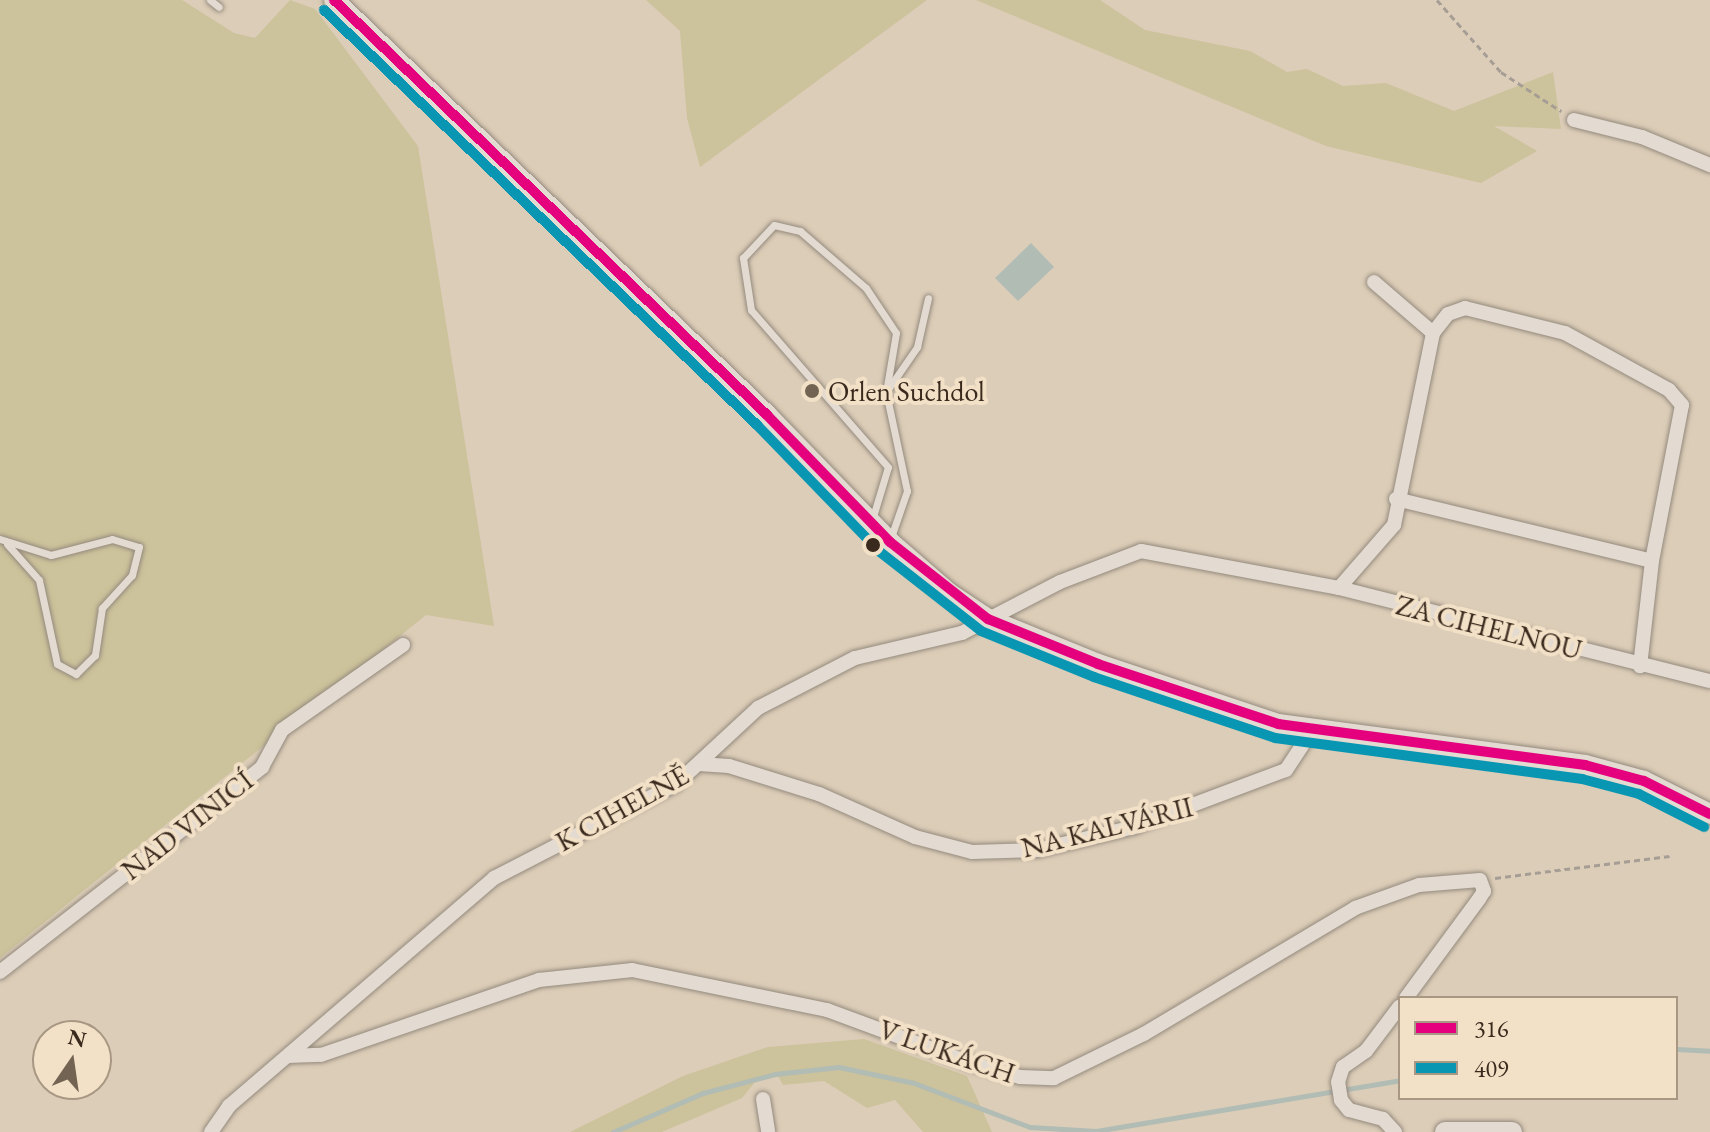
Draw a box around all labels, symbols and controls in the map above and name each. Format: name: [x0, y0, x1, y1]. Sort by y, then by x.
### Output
place label: Orlen Suchdol: [828, 374, 985, 408]
marker: Orlen Suchdol: [803, 382, 821, 400]
unlabelled marker: [865, 537, 881, 553]
street label: ZA CIHELNOU: [1393, 588, 1585, 666]
street label: K CIHELNĚ: [550, 758, 694, 858]
street label: NAD VINICÍ: [115, 763, 259, 887]
street label: NA KALVÁRII: [1018, 789, 1196, 865]
legend: [1398, 996, 1678, 1100]
street label: V LUKÁCH: [875, 1012, 1019, 1090]
text: 316: [1474, 1013, 1509, 1044]
north arrow: [32, 1020, 112, 1100]
text: N: [65, 1022, 89, 1054]
text: 409: [1474, 1053, 1509, 1084]

